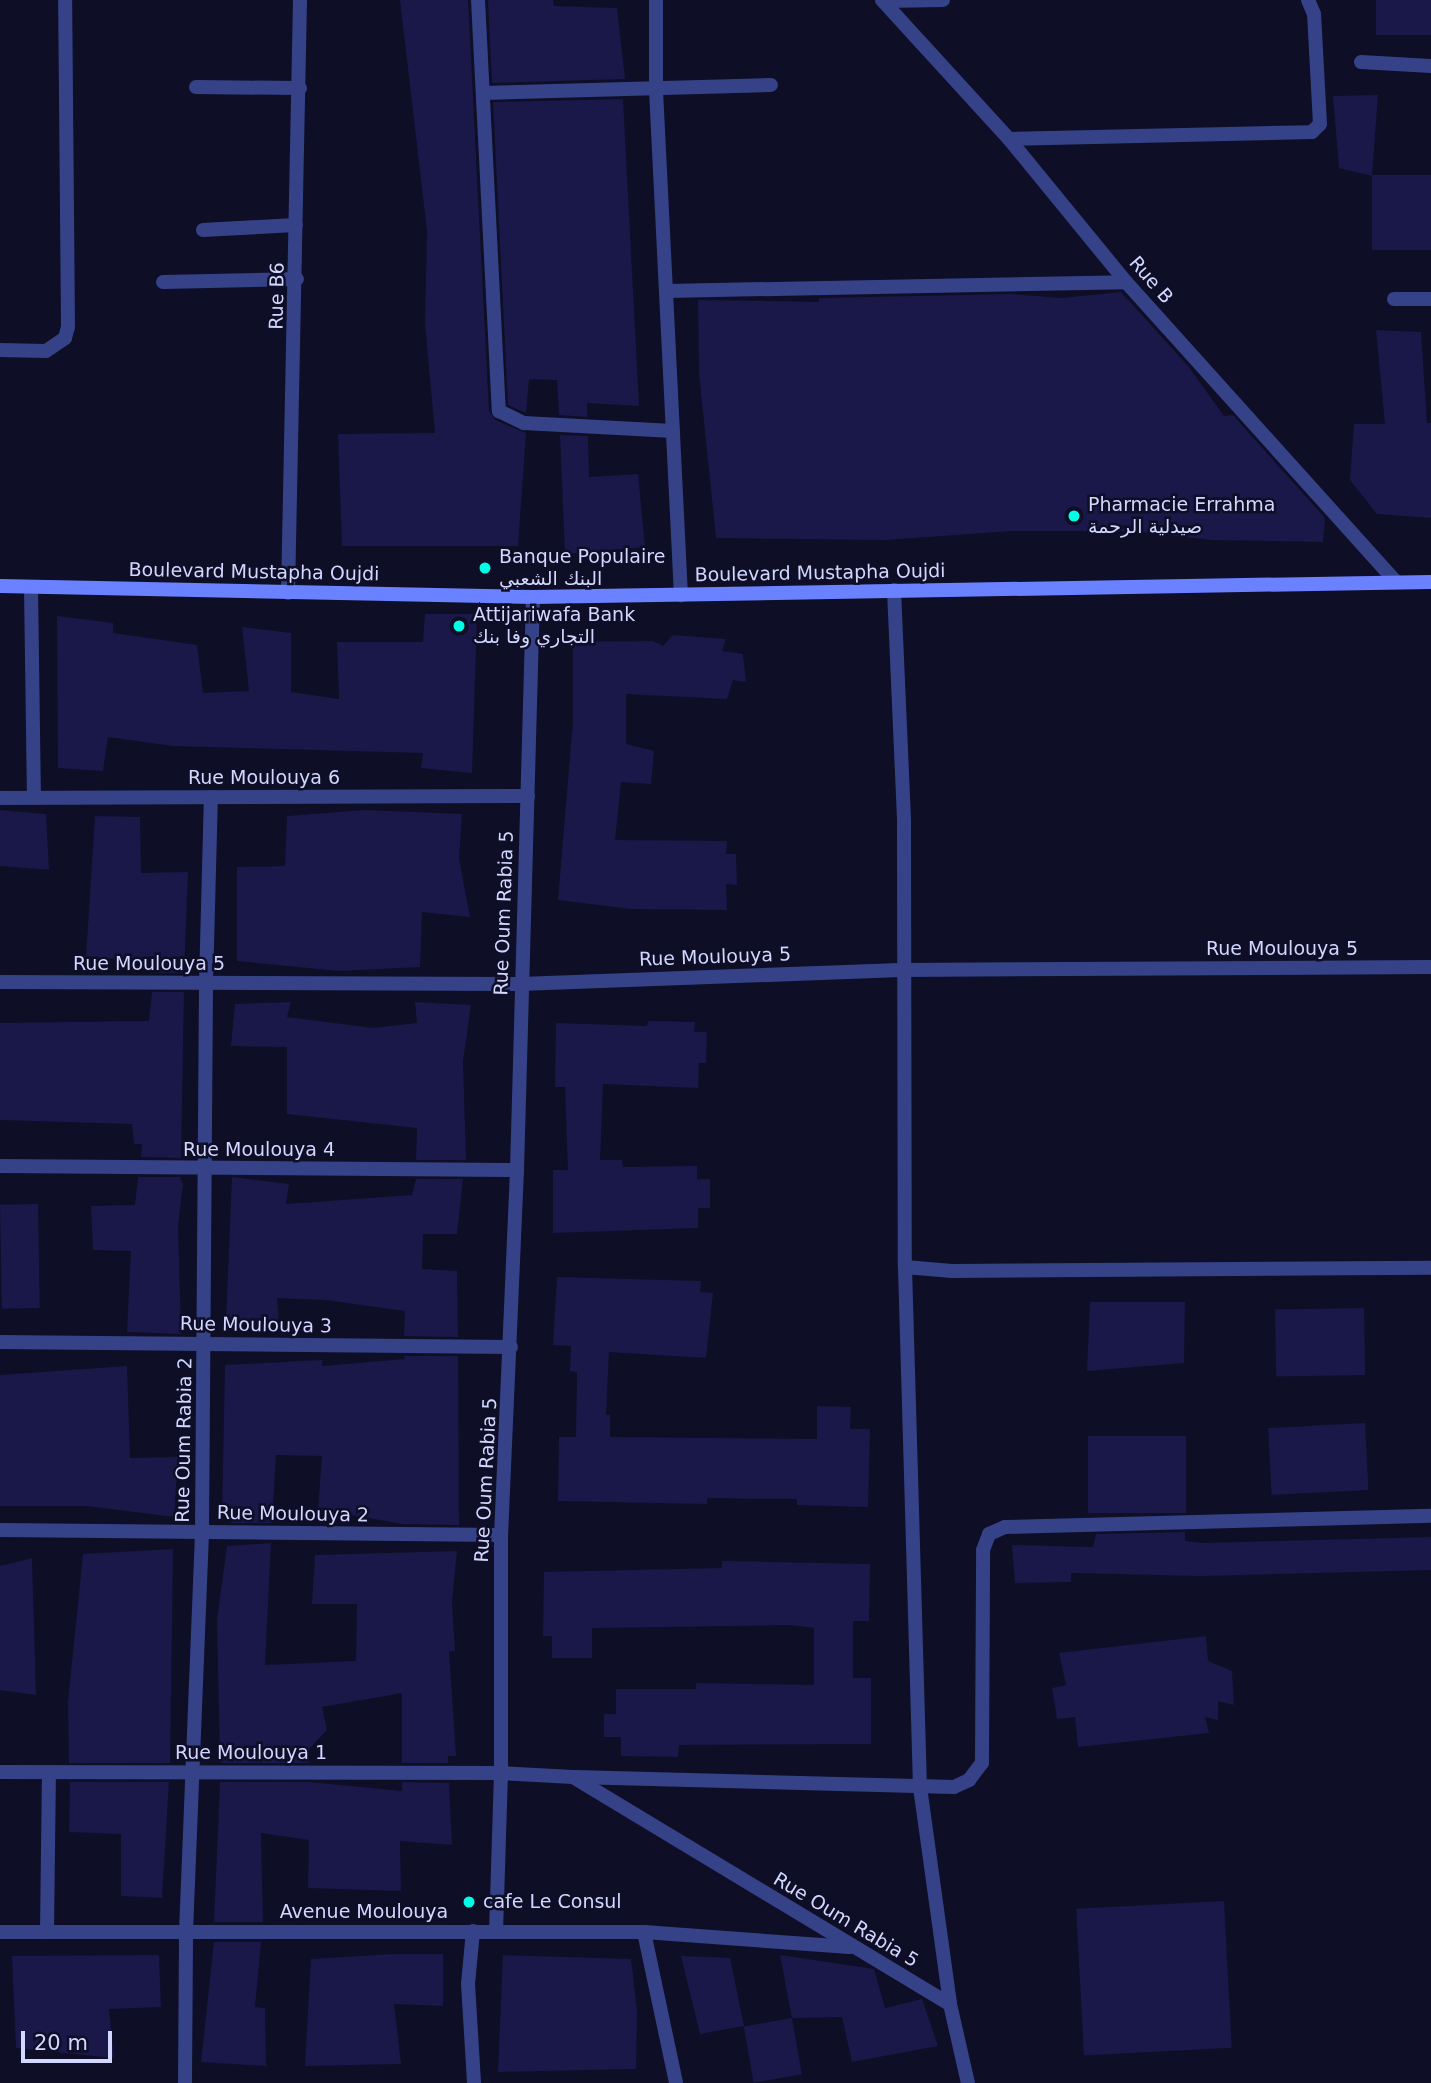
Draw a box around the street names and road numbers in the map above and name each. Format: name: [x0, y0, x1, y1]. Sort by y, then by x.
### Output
street label: Rue B: [1124, 252, 1178, 308]
street label: Rue B6: [265, 262, 289, 330]
street label: Boulevard Mustapha Oujdi: [128, 558, 380, 586]
street label: Boulevard Mustapha Oujdi: [694, 559, 946, 587]
street label: Rue Moulouya 6: [188, 767, 340, 789]
street label: Rue Oum Rabia 5: [490, 830, 518, 996]
street label: Rue Moulouya 5: [1206, 938, 1358, 960]
street label: Rue Moulouya 5: [639, 943, 791, 971]
street label: Rue Moulouya 5: [73, 953, 225, 975]
street label: Rue Moulouya 4: [183, 1139, 335, 1161]
street label: Rue Moulouya 3: [180, 1312, 332, 1338]
street label: Rue Oum Rabia 2: [171, 1357, 197, 1523]
street label: Rue Oum Rabia 5: [470, 1397, 502, 1563]
street label: Rue Moulouya 2: [217, 1501, 369, 1527]
street label: Rue Moulouya 1: [175, 1742, 327, 1764]
street label: Rue Oum Rabia 5: [769, 1868, 923, 1972]
street label: Avenue Moulouya: [280, 1901, 448, 1923]

